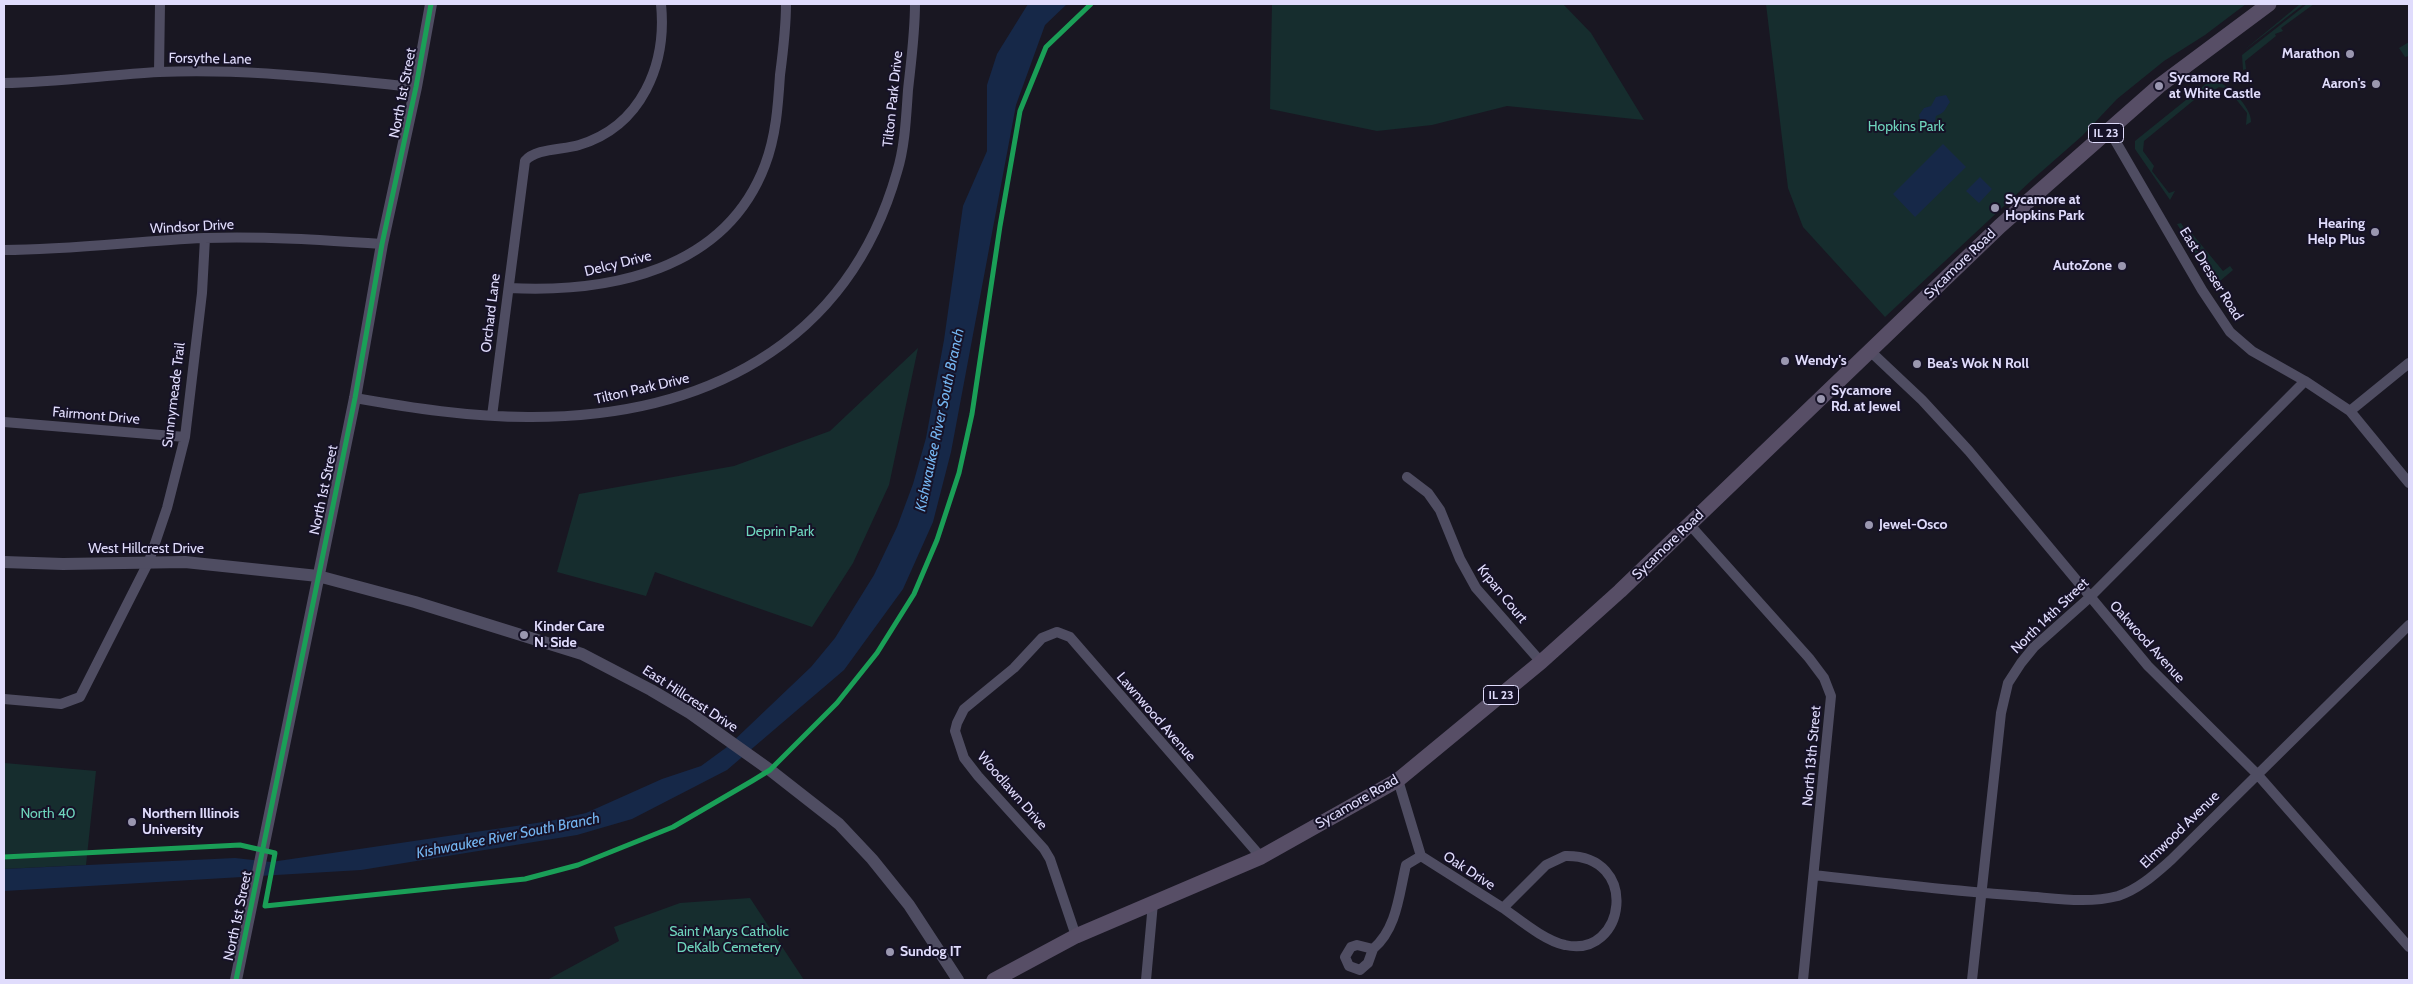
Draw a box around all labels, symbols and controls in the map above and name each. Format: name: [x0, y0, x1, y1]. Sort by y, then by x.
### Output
place label: Marathon: [2282, 46, 2340, 62]
street label: North 1st Street: [386, 47, 420, 139]
marker: Marathon: [2344, 48, 2356, 60]
street label: Forsythe Lane: [168, 50, 252, 68]
street label: Tilton Park Drive: [880, 50, 906, 148]
place label: Sycamore Rd. at White Castle: [2169, 70, 2261, 102]
place label: Aaron's: [2322, 76, 2366, 92]
marker: Aaron's: [2370, 78, 2382, 90]
marker: Sycamore Rd. at White Castle: [2153, 80, 2165, 92]
park label: Hopkins Park: [1868, 119, 1944, 135]
road number: IL 23: [2088, 124, 2124, 142]
place label: Sycamore at Hopkins Park: [2005, 192, 2085, 224]
marker: Sycamore at Hopkins Park: [1989, 202, 2001, 214]
street label: Windsor Drive: [150, 216, 234, 238]
place label: Hearing Help Plus: [2307, 216, 2365, 248]
street label: East Dresser Road: [2176, 224, 2246, 324]
street label: Sycamore Road: [1921, 226, 1999, 302]
marker: Hearing Help Plus: [2369, 226, 2381, 238]
street label: Delcy Drive: [583, 248, 653, 280]
place label: AutoZone: [2053, 258, 2112, 274]
marker: AutoZone: [2116, 260, 2128, 272]
street label: Orchard Lane: [478, 273, 504, 353]
water label: Kishwaukee River South Branch: [912, 327, 968, 513]
street label: Sunnymeade Trail: [159, 341, 189, 449]
place label: Wendy's: [1795, 353, 1847, 369]
marker: Wendy's: [1779, 355, 1791, 367]
place label: Bea's Wok N Roll: [1927, 356, 2029, 372]
marker: Bea's Wok N Roll: [1911, 358, 1923, 370]
street label: Tilton Park Drive: [593, 370, 691, 408]
place label: Sycamore Rd. at Jewel: [1831, 383, 1901, 416]
marker: Sycamore Rd. at Jewel: [1815, 393, 1827, 405]
street label: Fairmont Drive: [52, 404, 140, 428]
street label: North 1st Street: [306, 444, 342, 536]
street label: Sycamore Road: [1629, 507, 1707, 583]
place label: Jewel-Osco: [1879, 517, 1948, 533]
marker: Jewel-Osco: [1863, 519, 1875, 531]
park label: Deprin Park: [746, 524, 814, 540]
street label: West Hillcrest Drive: [88, 541, 204, 557]
street label: Krpan Court: [1473, 561, 1531, 627]
street label: North 14th Street: [2008, 575, 2092, 657]
street label: Oakwood Avenue: [2106, 598, 2188, 686]
place label: Kinder Care N. Side: [534, 619, 604, 652]
marker: Kinder Care N. Side: [518, 629, 530, 641]
street label: East Hillcrest Drive: [639, 662, 741, 736]
street label: Lawnwood Avenue: [1113, 669, 1199, 765]
road number: IL 23: [1484, 686, 1518, 704]
street label: North 13th Street: [1799, 705, 1825, 807]
street label: Woodlawn Drive: [973, 748, 1051, 834]
street label: Sycamore Road: [1313, 772, 1401, 832]
street label: Elmwood Avenue: [2137, 788, 2223, 872]
park label: North 40: [20, 806, 76, 822]
place label: Northern Illinois University: [142, 806, 239, 839]
water label: Kishwaukee River South Branch: [415, 809, 601, 863]
marker: Northern Illinois University: [126, 816, 138, 828]
street label: Oak Drive: [1440, 848, 1498, 894]
street label: North 1st Street: [220, 870, 256, 962]
park label: Saint Marys Catholic DeKalb Cemetery: [669, 924, 789, 956]
place label: Sundog IT: [900, 944, 961, 960]
marker: Sundog IT: [884, 946, 896, 958]

